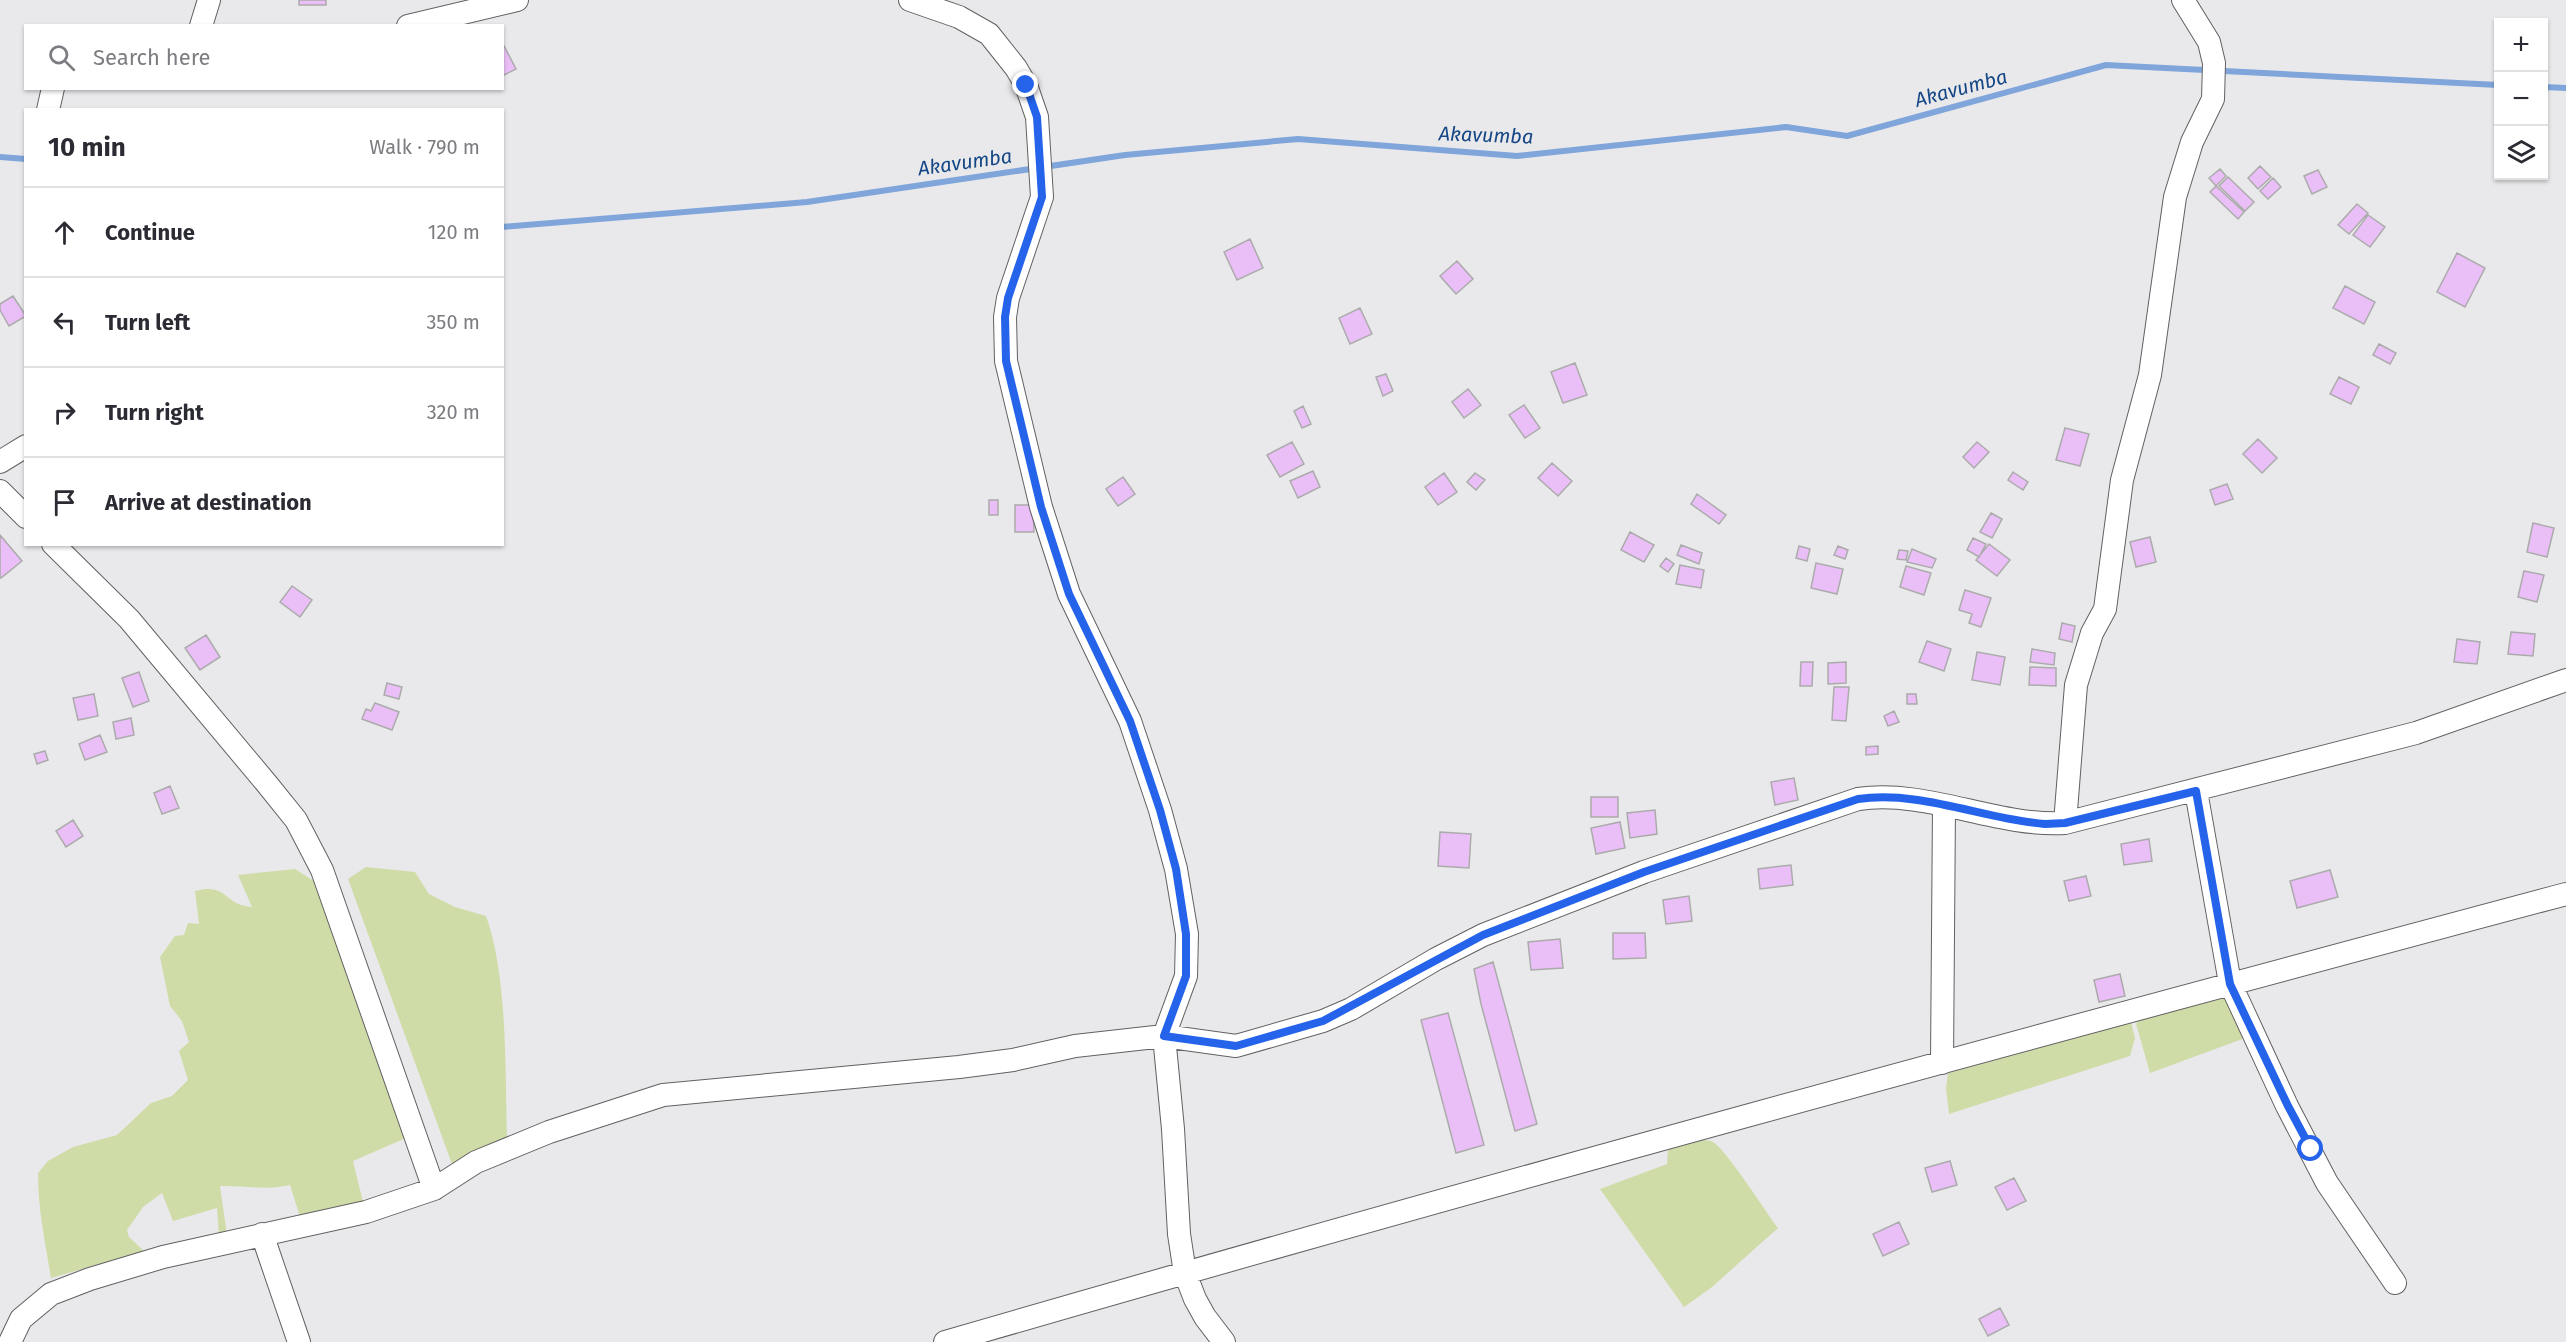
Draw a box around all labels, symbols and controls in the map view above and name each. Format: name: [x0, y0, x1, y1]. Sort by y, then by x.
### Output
map controls: [2494, 18, 2548, 180]
button: +: [2494, 18, 2548, 72]
search box: [24, 24, 504, 90]
icon: search: [45, 41, 78, 74]
text: Search here: [93, 44, 211, 71]
water label: Akavumba: [1911, 64, 2010, 112]
route end: [1012, 71, 1038, 97]
button: −: [2494, 72, 2548, 126]
water label: Akavumba: [1437, 121, 1534, 149]
button: layers: [2494, 126, 2548, 180]
text: 10 min: [48, 132, 126, 163]
text: Walk · 790 m: [369, 135, 480, 159]
water label: Akavumba: [915, 144, 1014, 181]
icon: ahead: [48, 216, 81, 249]
text: Continue: [105, 219, 195, 246]
text: 120 m: [428, 220, 480, 244]
icon: left: [48, 306, 81, 339]
text: Turn left: [105, 309, 190, 336]
text: 350 m: [426, 310, 480, 334]
icon: right: [48, 396, 81, 429]
text: Turn right: [105, 399, 204, 426]
text: 320 m: [427, 400, 480, 424]
icon: arrive: [48, 486, 81, 519]
text: Arrive at destination: [105, 489, 312, 516]
route start: [2297, 1135, 2323, 1161]

